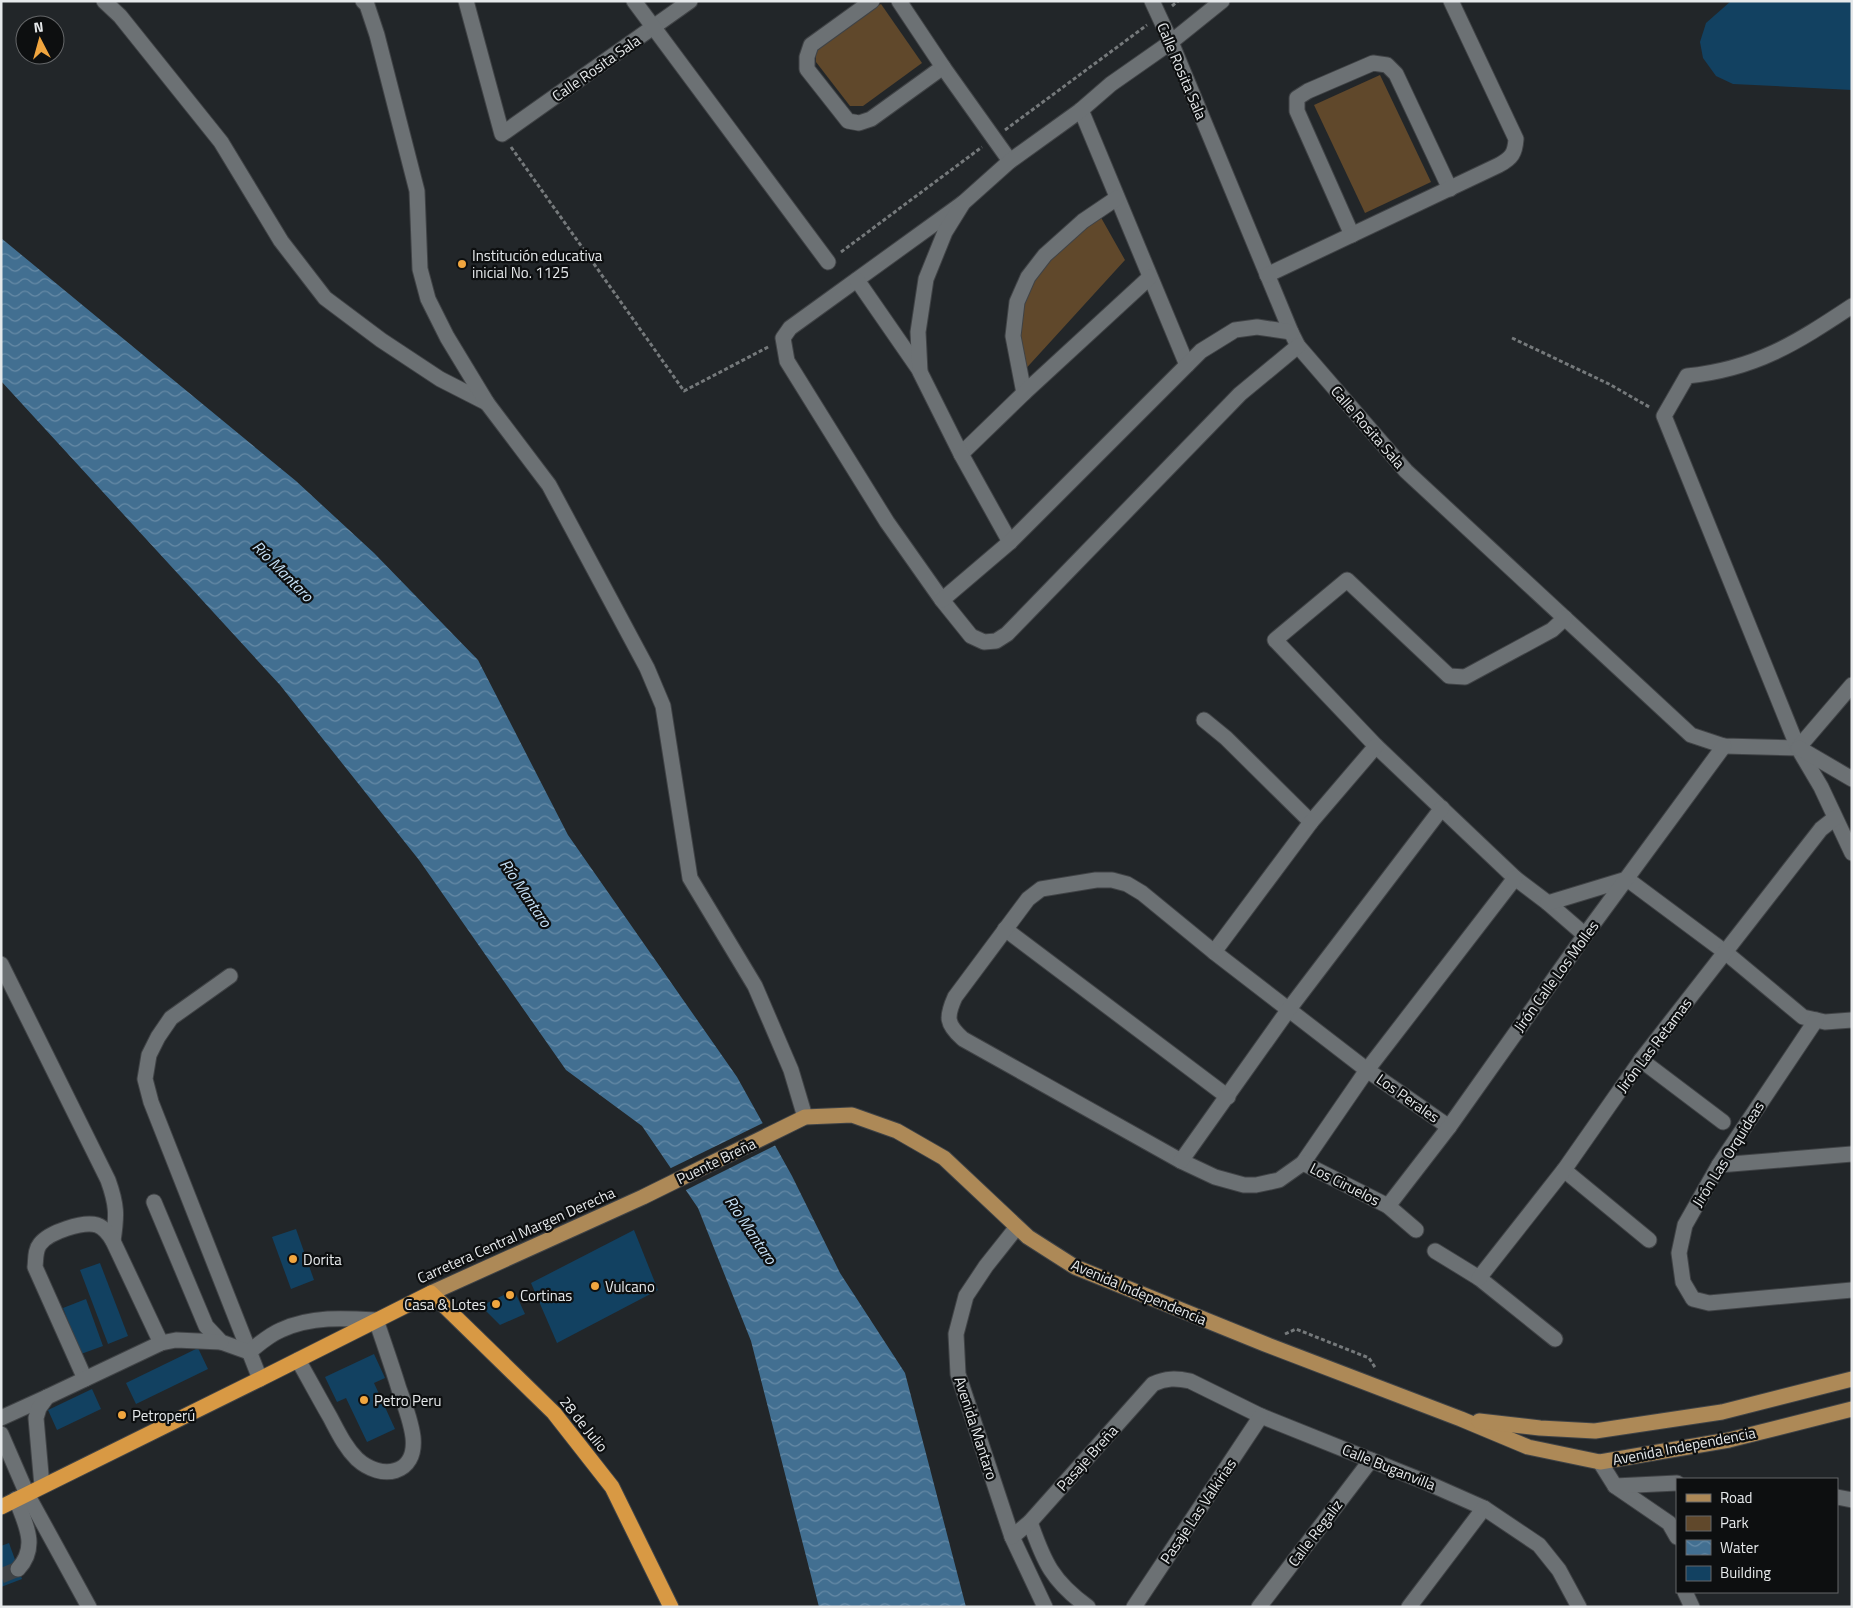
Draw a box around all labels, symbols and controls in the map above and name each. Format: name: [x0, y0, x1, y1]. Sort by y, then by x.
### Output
north arrow: [15, 15, 65, 65]
text: N: [33, 16, 45, 38]
street label: Calle Rosita Sala: [1151, 19, 1213, 124]
street label: Calle Rosita Sala: [547, 29, 645, 107]
place label: Institución educativa inicial No. 1125: [472, 244, 603, 284]
marker: Institución educativa inicial No. 1125: [456, 258, 468, 270]
street label: Calle Rosita Sala: [1325, 380, 1411, 474]
water label: Río Mantaro: [247, 535, 320, 608]
water label: Río Mantaro: [494, 854, 558, 933]
street label: Jirón Calle Los Molles: [1508, 916, 1604, 1036]
street label: Jirón Las Retamas: [1611, 993, 1697, 1097]
street label: Los Perales: [1372, 1068, 1444, 1128]
street label: Jirón Las Orquideas: [1686, 1097, 1770, 1211]
street label: Puente Breña: [672, 1132, 760, 1190]
street label: Los Ciruelos: [1306, 1157, 1384, 1211]
street label: Carretera Central Margen Derecha: [413, 1181, 619, 1289]
water label: Río Mantaro: [719, 1191, 783, 1270]
place label: Dorita: [303, 1248, 342, 1271]
marker: Dorita: [287, 1253, 299, 1265]
street label: Avenida Independencia: [1068, 1253, 1211, 1331]
place label: Vulcano: [605, 1275, 655, 1298]
marker: Vulcano: [589, 1280, 601, 1292]
place label: Cortinas: [520, 1284, 572, 1307]
marker: Cortinas: [504, 1289, 516, 1301]
place label: Casa & Lotes: [404, 1293, 486, 1316]
marker: Casa & Lotes: [490, 1298, 502, 1310]
street label: Avenida Mantaro: [948, 1373, 1004, 1483]
place label: Petro Peru: [374, 1389, 441, 1412]
street label: 28 de Julio: [554, 1391, 614, 1457]
marker: Petro Peru: [358, 1394, 370, 1406]
place label: Petroperú: [132, 1404, 195, 1427]
marker: Petroperú: [116, 1409, 128, 1421]
street label: Pasaje Breña: [1051, 1419, 1123, 1496]
street label: Avenida Independencia: [1611, 1421, 1758, 1471]
street label: Calle Buganvilla: [1339, 1438, 1440, 1496]
street label: Pasaje Las Valkirias: [1154, 1454, 1242, 1568]
legend: [1676, 1478, 1838, 1593]
text: Road: [1720, 1486, 1752, 1509]
street label: Calle Regaliz: [1282, 1494, 1348, 1571]
text: Park: [1720, 1511, 1749, 1534]
text: Water: [1720, 1536, 1759, 1559]
text: Building: [1720, 1561, 1771, 1584]

